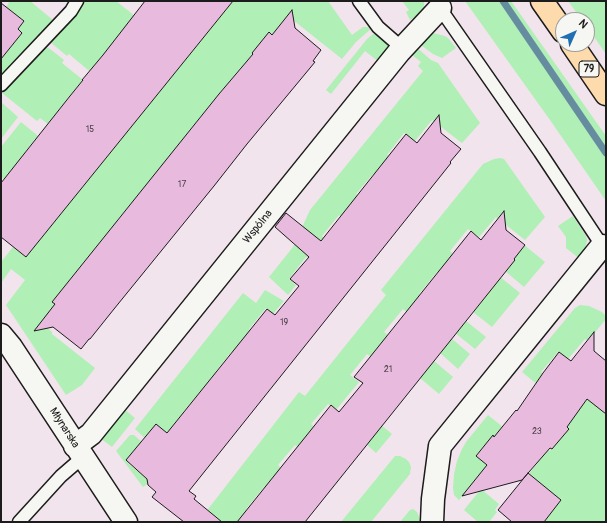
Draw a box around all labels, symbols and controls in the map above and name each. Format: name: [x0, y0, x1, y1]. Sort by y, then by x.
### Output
north arrow: [555, 12, 595, 52]
text: N: [576, 17, 590, 31]
road number: 79: [579, 61, 599, 77]
house number: 15: [86, 125, 94, 135]
house number: 17: [178, 180, 186, 190]
street label: Wspólna: [240, 208, 276, 246]
house number: 19: [280, 318, 288, 328]
house number: 21: [384, 365, 392, 375]
street label: Młynarska: [46, 405, 82, 451]
house number: 23: [532, 427, 542, 437]

